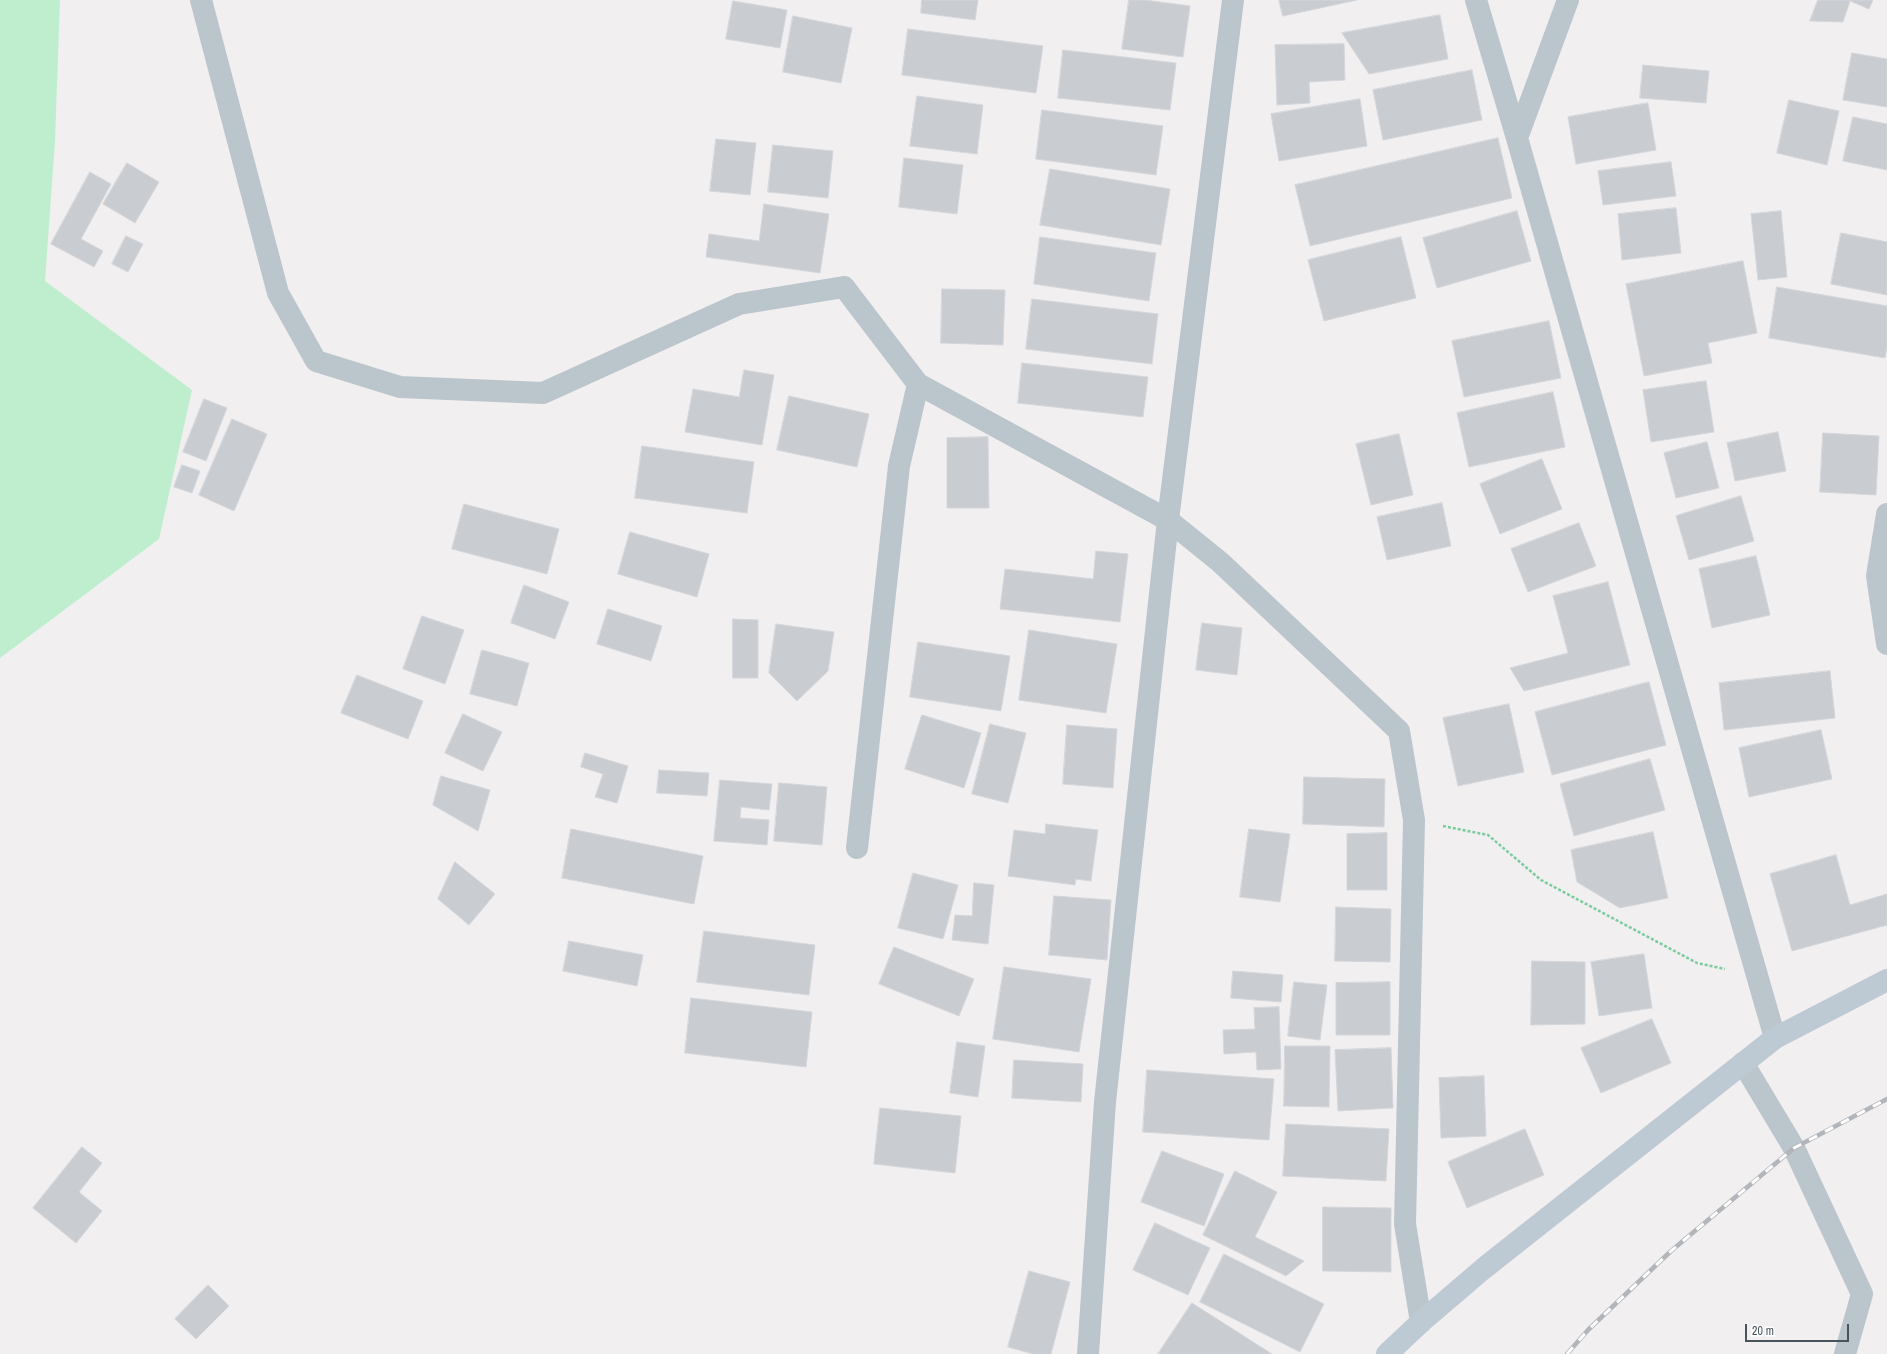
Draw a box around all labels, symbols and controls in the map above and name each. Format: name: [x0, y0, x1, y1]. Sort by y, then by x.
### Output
scale bar: [1747, 1316, 1851, 1342]
text: 20 m: [1752, 1323, 1774, 1339]

